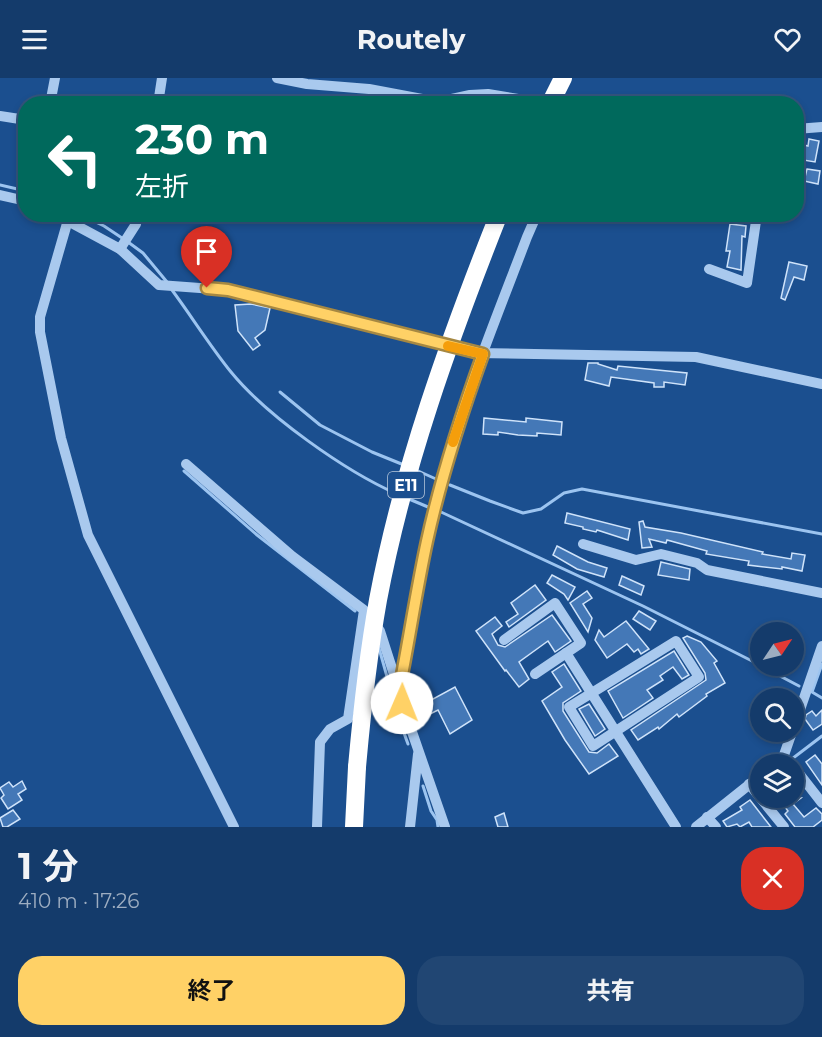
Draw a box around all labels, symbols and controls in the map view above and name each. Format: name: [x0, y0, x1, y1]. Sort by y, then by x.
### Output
icon: menu: [18, 23, 51, 56]
text: Routely: [357, 23, 465, 56]
icon: heart: [771, 23, 804, 56]
text: 230 m: [135, 113, 269, 165]
icon: left: [36, 120, 114, 198]
text: 左折: [135, 170, 189, 203]
pin: [181, 226, 232, 288]
icon: arrive: [190, 235, 223, 268]
road number: E11: [388, 472, 424, 498]
north arrow: [750, 622, 804, 676]
map controls: [750, 622, 804, 808]
position arrow: [370, 671, 434, 735]
button: search: [750, 688, 804, 742]
button: layers: [750, 754, 804, 808]
text: 1 分: [18, 844, 78, 888]
button: close: [741, 847, 804, 910]
text: 410 m · 17:26: [18, 889, 140, 913]
button: 終了: [18, 956, 405, 1025]
button: 共有: [417, 956, 804, 1025]

